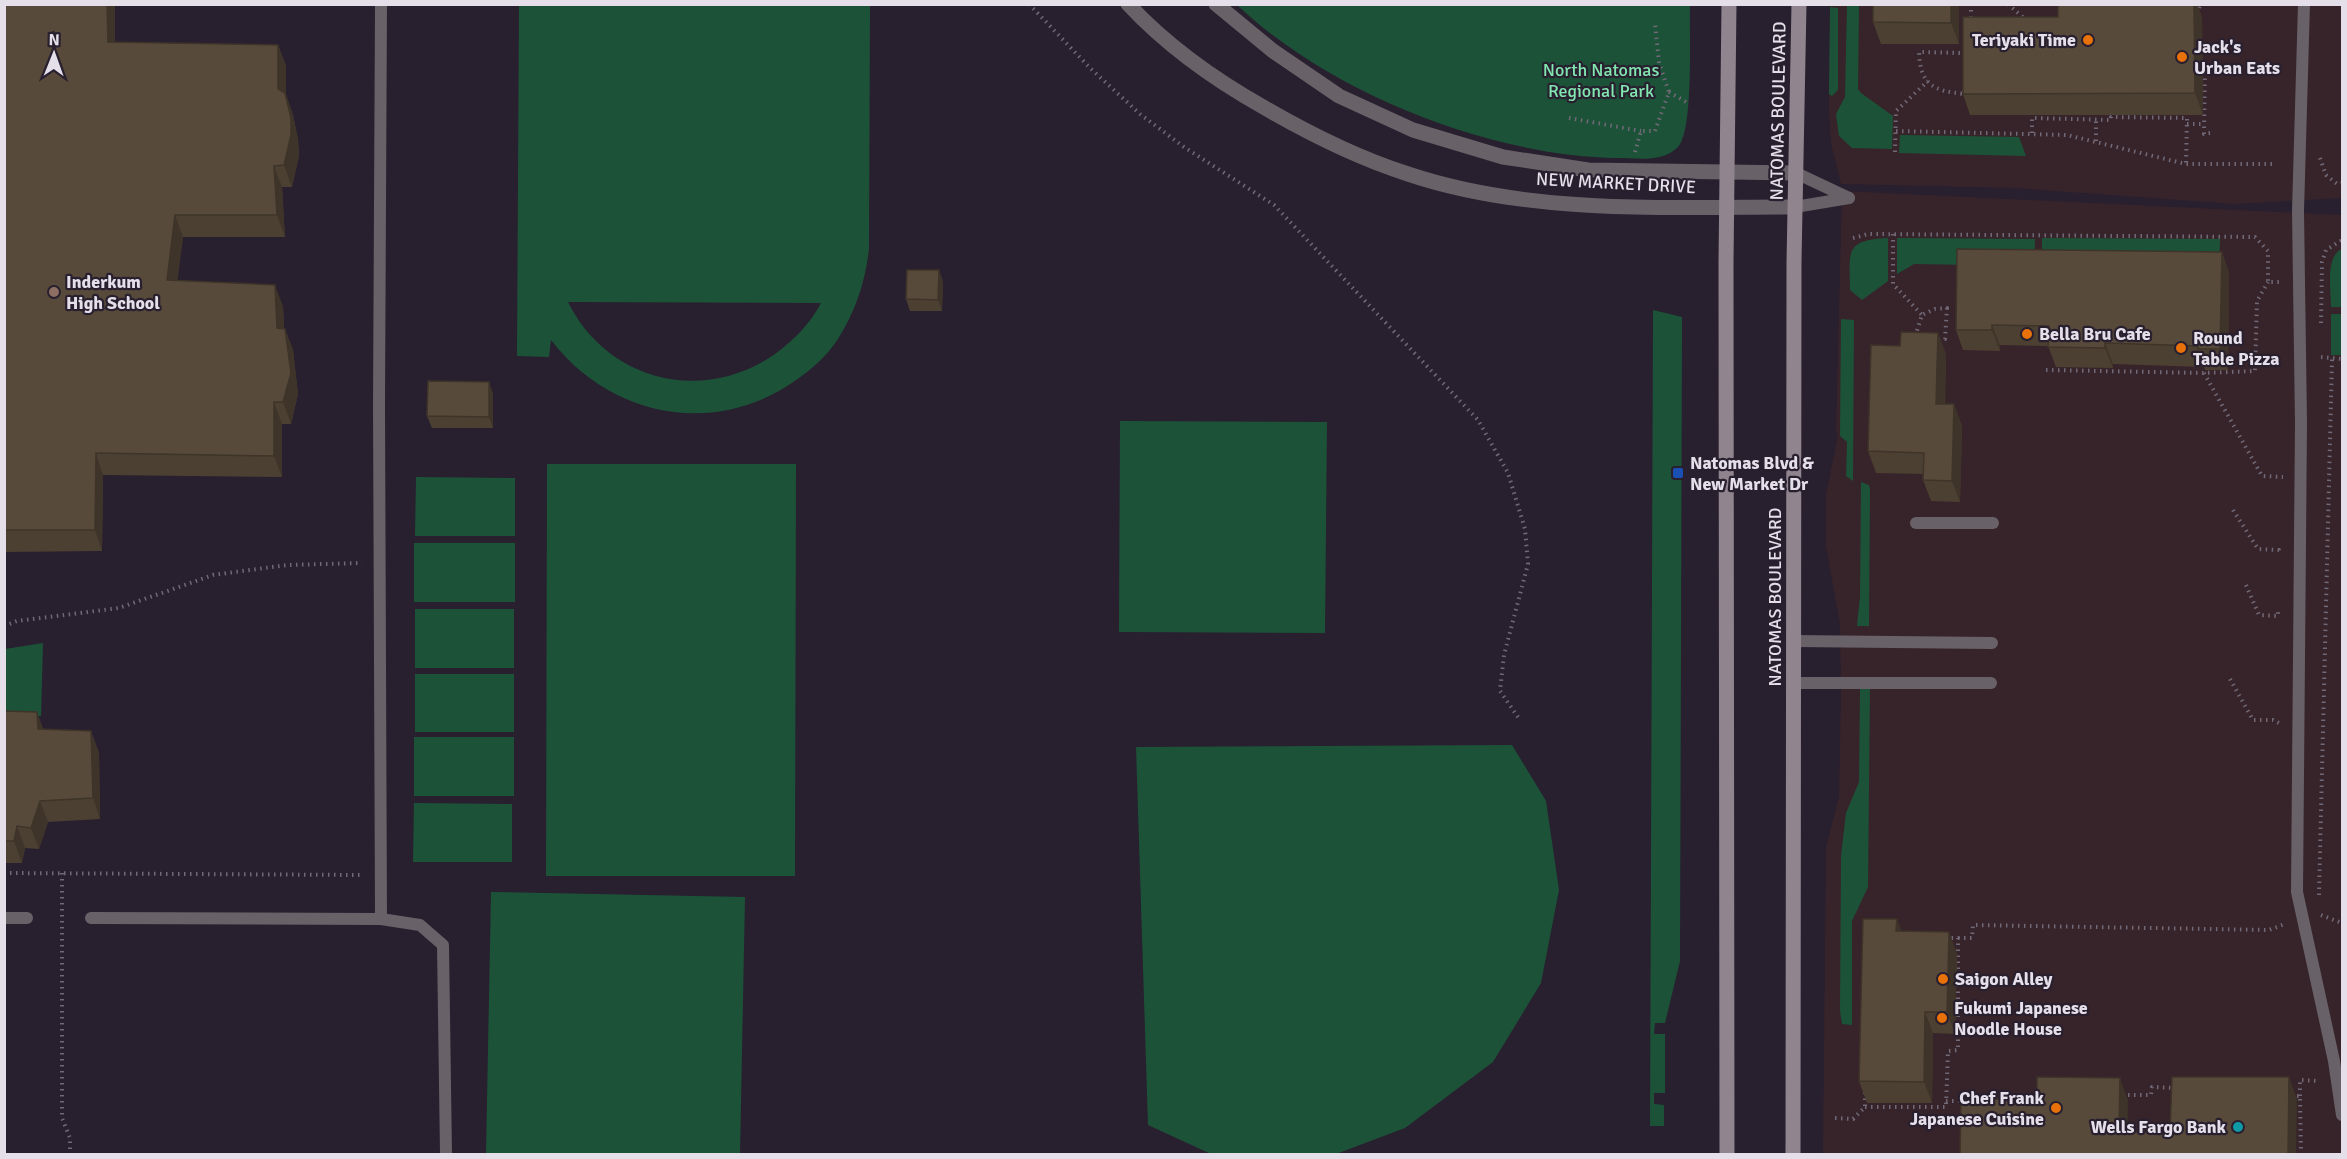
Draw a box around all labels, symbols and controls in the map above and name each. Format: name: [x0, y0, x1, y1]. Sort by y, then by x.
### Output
street label: NATOMAS BOULEVARD: [1765, 21, 1791, 201]
north arrow: [24, 24, 84, 84]
place label: Teriyaki Time: [1972, 29, 2076, 51]
text: N: [49, 30, 60, 50]
marker: Teriyaki Time: [2081, 33, 2095, 47]
place label: Jack's Urban Eats: [2194, 36, 2280, 79]
marker: Jack's Urban Eats: [2175, 50, 2189, 64]
park label: North Natomas Regional Park: [1543, 59, 1659, 102]
street label: NEW MARKET DRIVE: [1536, 168, 1696, 198]
place label: Inderkum High School: [66, 271, 160, 314]
marker: Inderkum High School: [47, 285, 61, 299]
place label: Bella Bru Cafe: [2039, 323, 2151, 345]
marker: Bella Bru Cafe: [2020, 327, 2034, 341]
place label: Round Table Pizza: [2193, 327, 2280, 370]
marker: Round Table Pizza: [2174, 341, 2188, 355]
place label: Natomas Blvd & New Market Dr: [1690, 452, 1814, 495]
marker: Natomas Blvd & New Market Dr: [1671, 466, 1685, 480]
street label: NATOMAS BOULEVARD: [1764, 508, 1786, 686]
place label: Saigon Alley: [1955, 968, 2053, 990]
marker: Saigon Alley: [1936, 972, 1950, 986]
place label: Fukumi Japanese Noodle House: [1954, 997, 2088, 1040]
marker: Fukumi Japanese Noodle House: [1935, 1011, 1949, 1025]
place label: Chef Frank Japanese Cuisine: [1910, 1087, 2045, 1130]
marker: Chef Frank Japanese Cuisine: [2049, 1101, 2063, 1115]
place label: Wells Fargo Bank: [2091, 1116, 2227, 1138]
marker: Wells Fargo Bank: [2231, 1120, 2245, 1134]

